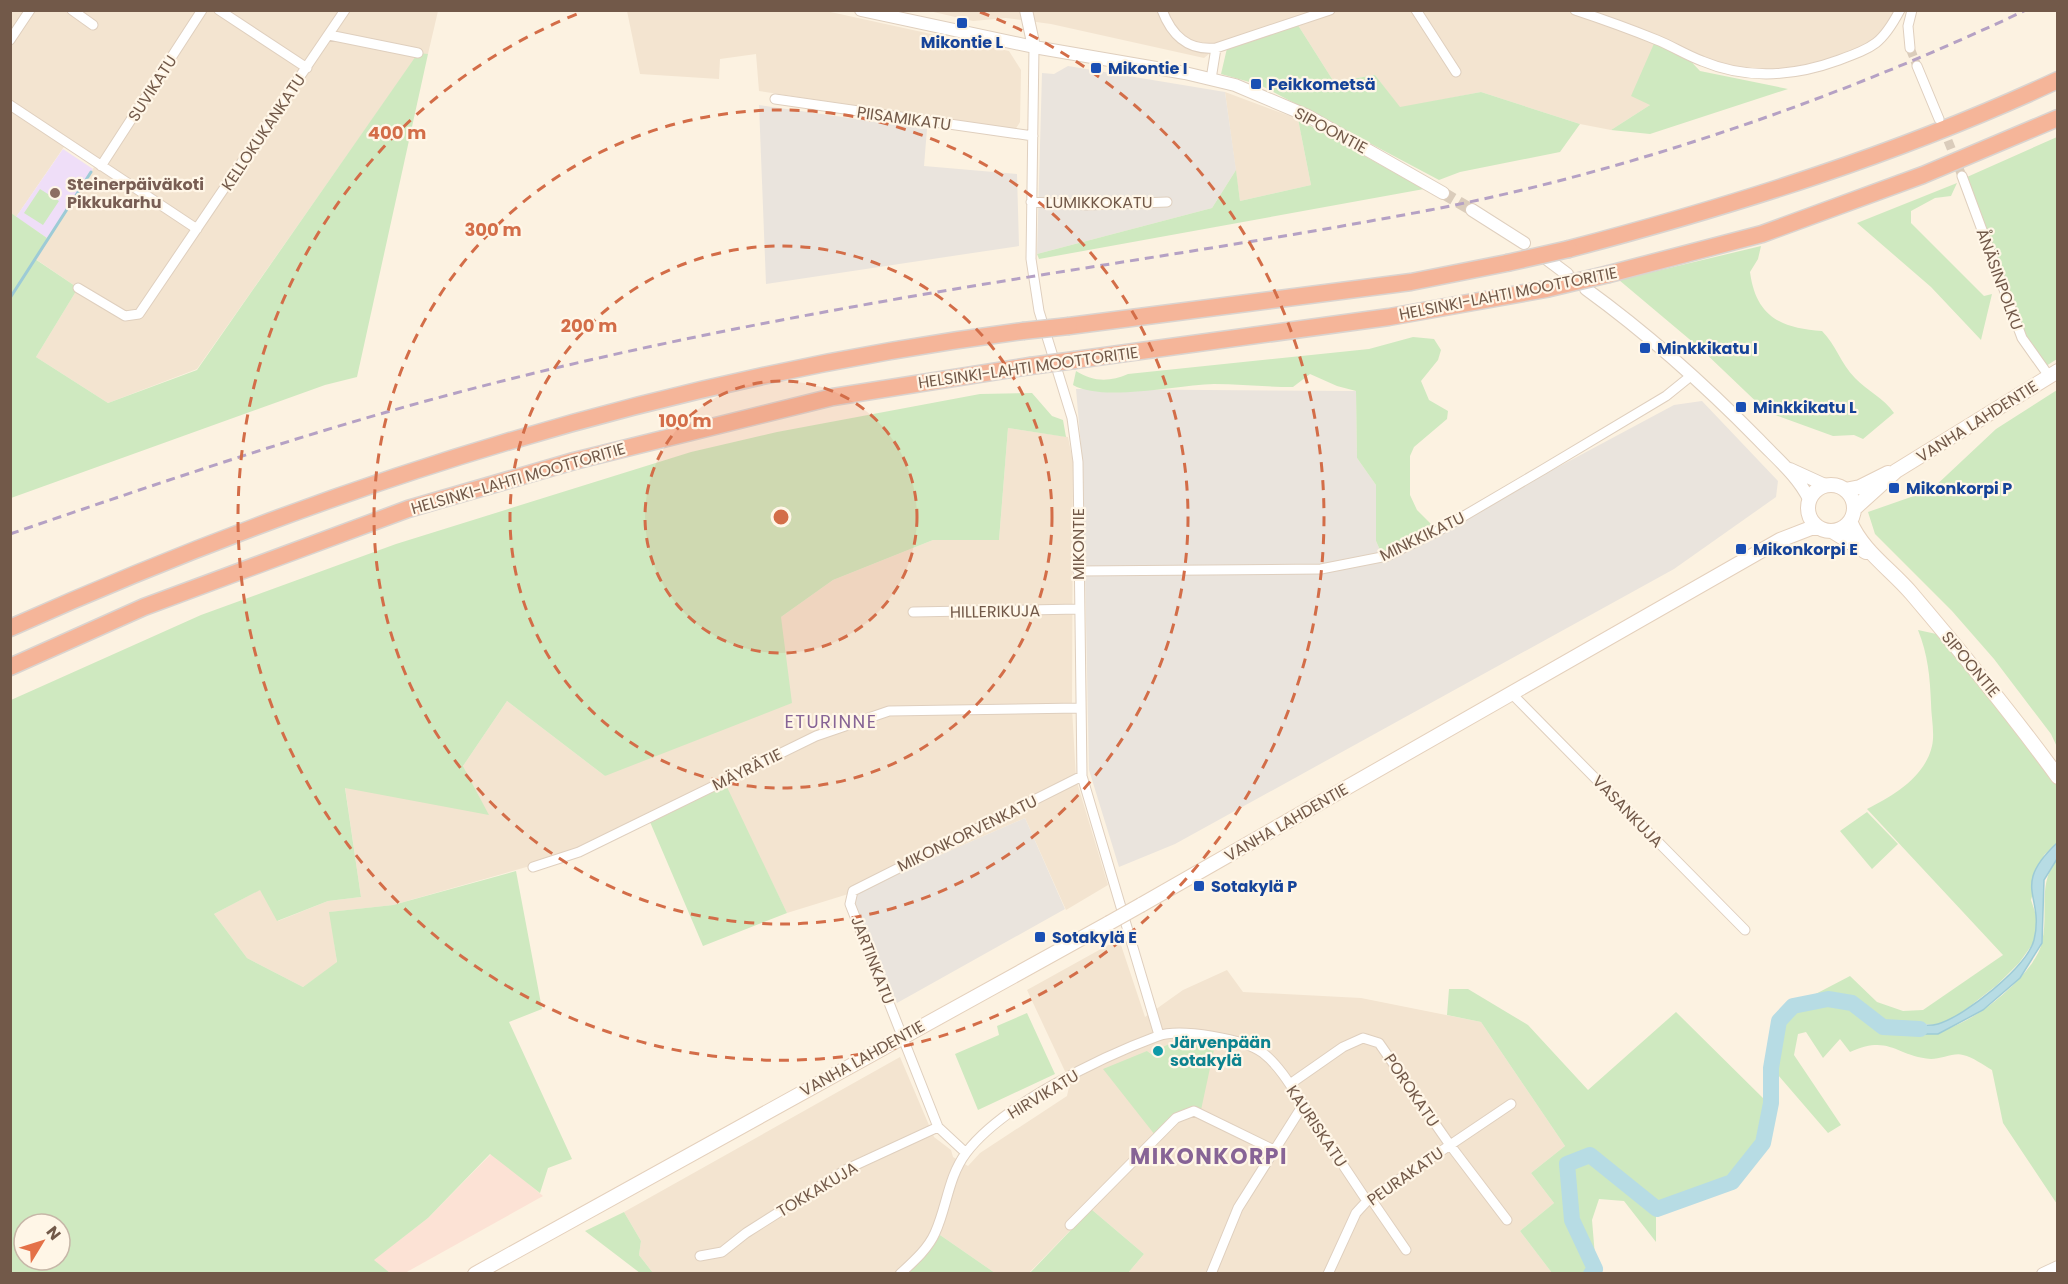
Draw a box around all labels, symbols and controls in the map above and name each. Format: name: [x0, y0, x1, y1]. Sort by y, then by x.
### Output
marker: Mikontie L: [955, 16, 969, 30]
place label: Mikontie L: [921, 31, 1004, 54]
street label: SUVIKATU: [122, 51, 182, 126]
place label: Mikontie I: [1108, 57, 1187, 80]
marker: Mikontie I: [1089, 61, 1103, 75]
street label: KELLOKUKANKATU: [216, 69, 311, 195]
place label: Peikkometsä: [1268, 73, 1376, 96]
marker: Peikkometsä: [1249, 77, 1263, 91]
street label: PIISAMIKATU: [855, 101, 952, 136]
street label: SIPOONTIE: [1290, 102, 1371, 159]
text: 400 m: [368, 120, 426, 145]
place label: Steinerpäiväkoti Pikkukarhu: [67, 173, 204, 214]
marker: Steinerpäiväkoti Pikkukarhu: [48, 186, 62, 200]
street label: LUMIKKOKATU: [1046, 191, 1153, 214]
text: 300 m: [464, 217, 522, 242]
street label: ÅNÄSINPOLKU: [1971, 225, 2029, 333]
street label: HELSINKI-LAHTI MOOTTORITIE: [1397, 261, 1619, 326]
text: 200 m: [561, 313, 617, 338]
place label: Minkkikatu I: [1657, 337, 1758, 360]
street label: HELSINKI-LAHTI MOOTTORITIE: [917, 341, 1140, 394]
marker: Minkkikatu I: [1638, 341, 1652, 355]
street label: VANHA LAHDENTIE: [1912, 375, 2042, 468]
place label: Minkkikatu L: [1753, 396, 1857, 419]
marker: Minkkikatu L: [1734, 400, 1748, 414]
text: 100 m: [658, 408, 712, 433]
street label: HELSINKI-LAHTI MOOTTORITIE: [408, 437, 628, 520]
place label: Mikonkorpi P: [1906, 477, 2012, 500]
marker: Mikonkorpi P: [1887, 481, 1901, 495]
street label: MINKKIKATU: [1376, 506, 1469, 567]
centre of rings: [771, 507, 791, 527]
street label: MIKONTIE: [1067, 508, 1090, 580]
place label: Mikonkorpi E: [1753, 538, 1858, 561]
marker: Mikonkorpi E: [1734, 542, 1748, 556]
street label: HILLERIKUJA: [950, 599, 1041, 624]
street label: SIPOONTIE: [1936, 626, 2005, 702]
district label: ETURINNE: [784, 709, 878, 734]
street label: MÄYRÄTIE: [708, 743, 786, 796]
street label: VASANKUJA: [1587, 770, 1668, 853]
street label: VANHA LAHDENTIE: [1220, 778, 1352, 867]
street label: MIKONKORVENKATU: [893, 790, 1041, 877]
place label: Sotakylä P: [1211, 875, 1297, 898]
marker: Sotakylä P: [1192, 879, 1206, 893]
street label: JARTINKATU: [845, 913, 900, 1008]
place label: Sotakylä E: [1052, 926, 1137, 949]
marker: Sotakylä E: [1033, 930, 1047, 944]
street label: VANHA LAHDENTIE: [796, 1015, 929, 1102]
place label: Järvenpään sotakylä: [1170, 1031, 1271, 1072]
marker: Järvenpään sotakylä: [1151, 1044, 1165, 1058]
street label: POROKATU: [1379, 1049, 1445, 1132]
street label: HIRVIKATU: [1003, 1064, 1083, 1125]
street label: KAURISKATU: [1281, 1081, 1352, 1172]
district label: MIKONKORPI: [1130, 1141, 1288, 1172]
street label: PEURAKATU: [1362, 1142, 1448, 1211]
street label: TOKKAKUJA: [772, 1156, 862, 1223]
north arrow: [12, 1212, 72, 1272]
text: N: [41, 1221, 66, 1245]

